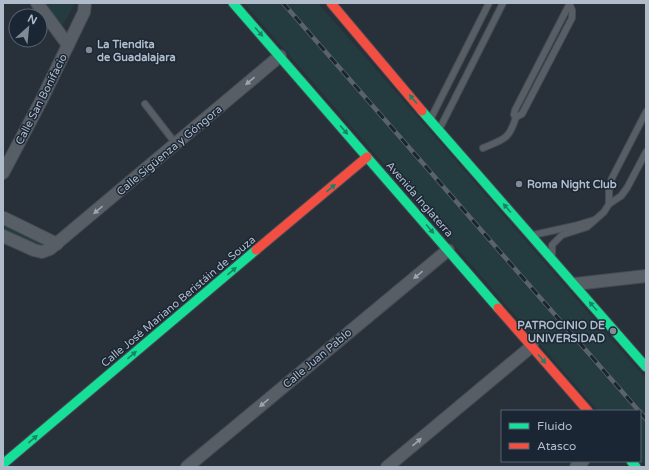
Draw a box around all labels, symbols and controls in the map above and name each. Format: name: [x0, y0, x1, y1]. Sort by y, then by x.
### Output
north arrow: [8, 8, 48, 48]
text: N: [25, 12, 39, 27]
one-way arrow: [255, 27, 264, 38]
place label: La Tiendita de Guadalajara: [97, 38, 176, 65]
marker: La Tiendita de Guadalajara: [84, 45, 94, 55]
street label: Calle San Bonifacio: [13, 51, 70, 147]
one-way arrow: [245, 76, 255, 85]
one-way arrow: [408, 94, 417, 104]
street label: Calle Sigüenza y Góngora: [114, 103, 225, 198]
one-way arrow: [340, 125, 349, 136]
street label: Avenida Inglaterra: [383, 159, 456, 240]
place label: Roma Night Club: [527, 178, 617, 192]
marker: Roma Night Club: [514, 179, 524, 189]
one-way arrow: [326, 183, 337, 192]
one-way arrow: [503, 202, 512, 213]
one-way arrow: [92, 206, 103, 215]
one-way arrow: [425, 223, 434, 234]
street label: Calle José Mariano Beristáin de Souza: [99, 233, 258, 370]
one-way arrow: [226, 267, 237, 276]
one-way arrow: [412, 270, 423, 279]
one-way arrow: [589, 301, 598, 310]
place label: PATROCINIO DE UNIVERSIDAD: [517, 319, 605, 345]
street label: Calle Juan Pablo: [280, 326, 355, 391]
marker: PATROCINIO DE UNIVERSIDAD: [608, 326, 618, 336]
one-way arrow: [127, 350, 138, 359]
one-way arrow: [538, 353, 547, 364]
one-way arrow: [259, 398, 269, 407]
legend: [501, 410, 641, 462]
text: Fluido: [537, 419, 572, 433]
one-way arrow: [27, 434, 38, 443]
one-way arrow: [412, 438, 423, 446]
text: Atasco: [537, 439, 576, 453]

